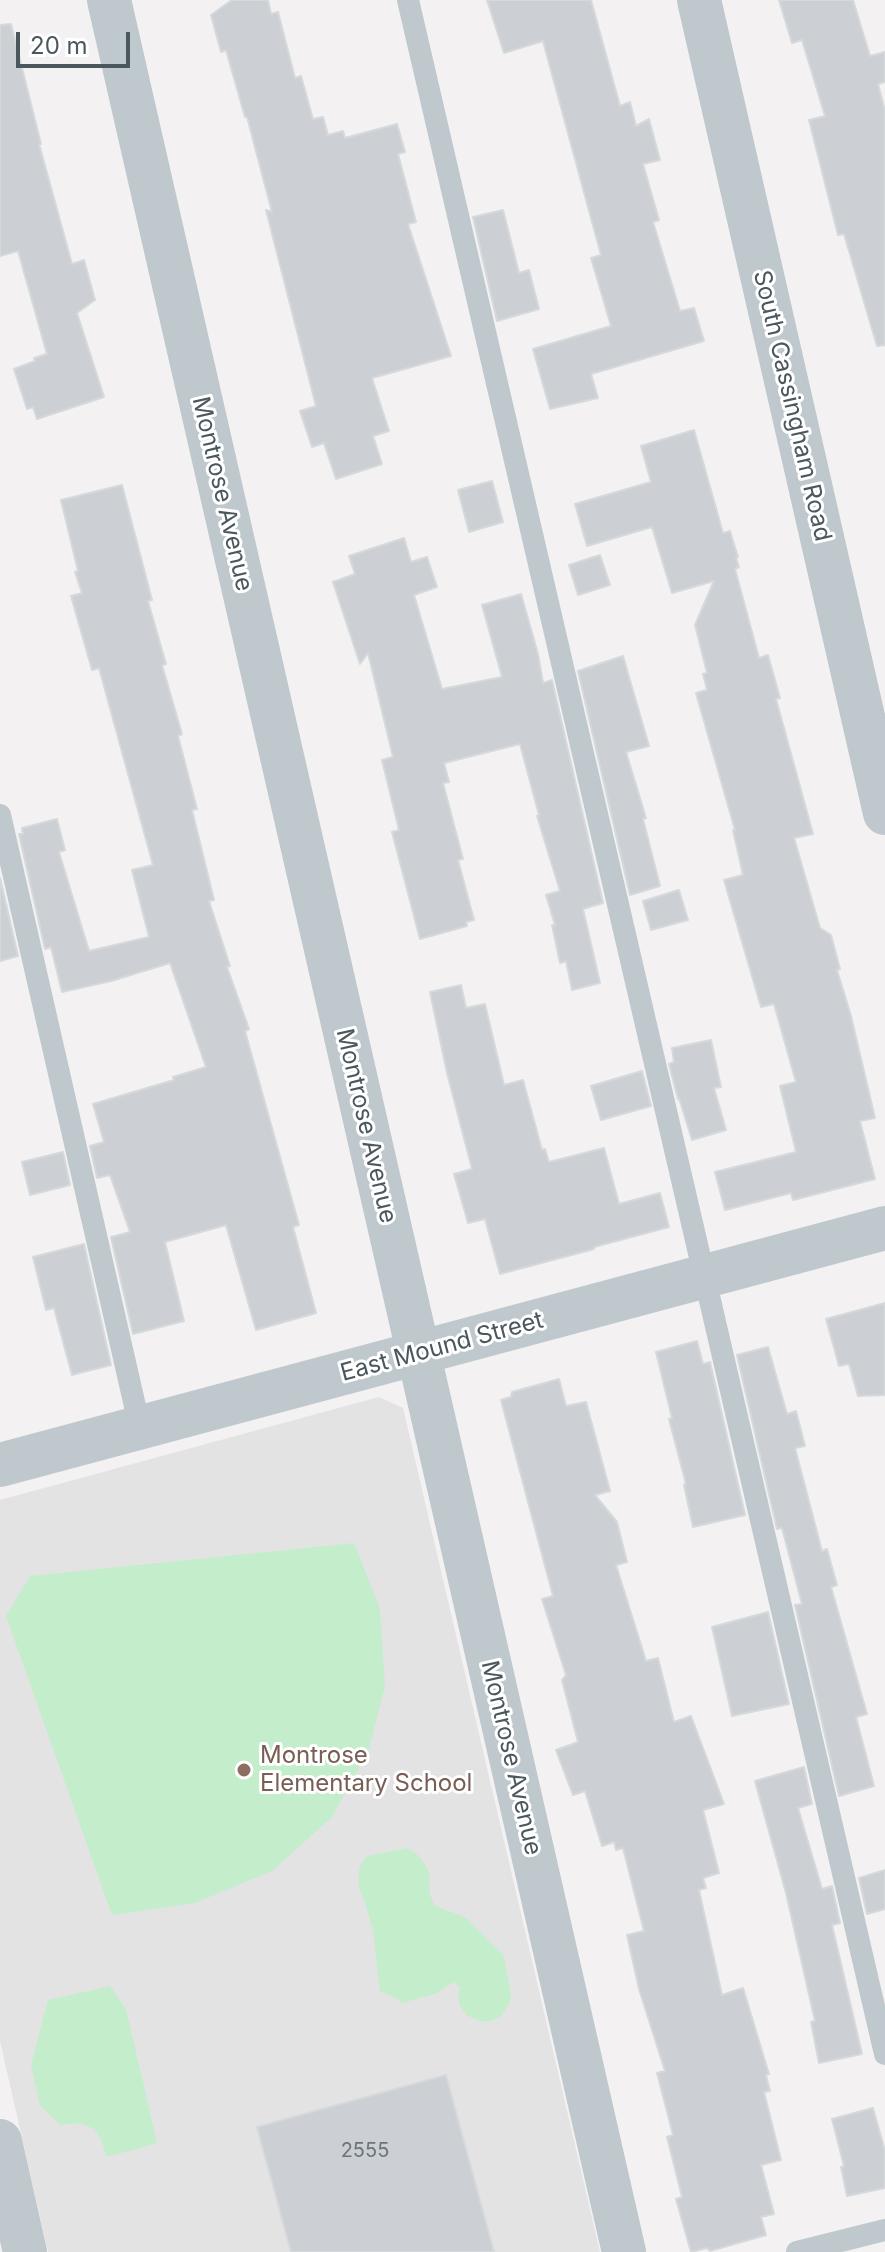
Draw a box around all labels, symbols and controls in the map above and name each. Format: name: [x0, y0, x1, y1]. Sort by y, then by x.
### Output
scale bar: [20, 16, 134, 66]
text: 20 m: [30, 31, 88, 60]
street label: South Cassingham Road: [747, 268, 837, 544]
street label: Montrose Avenue: [186, 394, 258, 594]
street label: Montrose Avenue: [330, 1026, 402, 1226]
street label: East Mound Street: [337, 1306, 547, 1388]
street label: Montrose Avenue: [475, 1658, 547, 1858]
place label: Montrose Elementary School: [260, 1742, 472, 1798]
marker: Montrose Elementary School: [235, 1761, 253, 1779]
house number: 2555: [341, 2139, 389, 2163]

